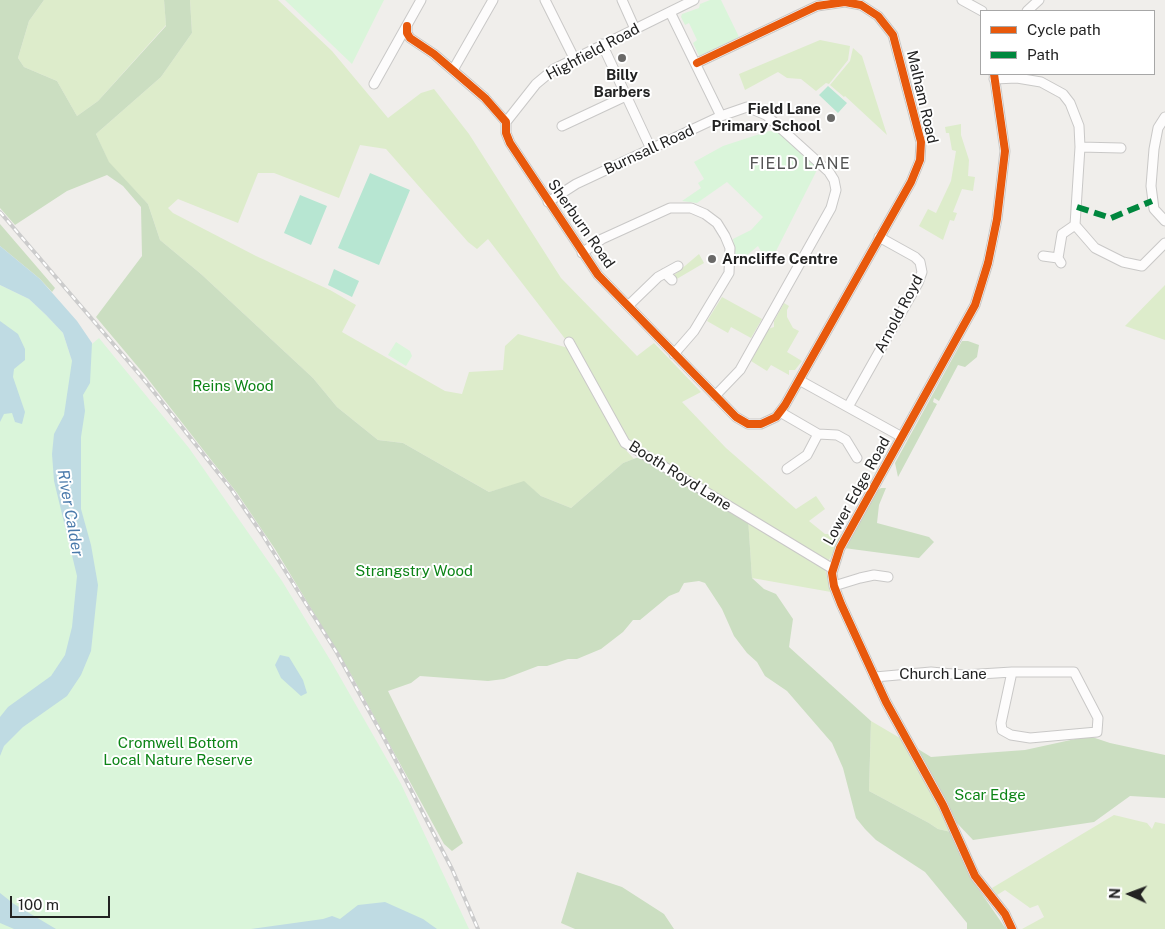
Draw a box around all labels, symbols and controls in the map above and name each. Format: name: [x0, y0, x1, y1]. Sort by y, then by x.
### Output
legend: [980, 10, 1155, 75]
street label: Highfield Road: [543, 20, 643, 84]
text: Cycle path: [1027, 21, 1101, 38]
text: Path: [1027, 46, 1059, 63]
street label: Malham Road: [903, 49, 941, 145]
marker: Billy Barbers: [616, 52, 628, 64]
place label: Billy Barbers: [594, 66, 650, 101]
place label: Field Lane Primary School: [711, 100, 821, 135]
marker: Field Lane Primary School: [825, 112, 837, 124]
street label: Burnsall Road: [601, 121, 697, 179]
district label: FIELD LANE: [748, 154, 852, 174]
street label: Sherburn Road: [544, 176, 618, 272]
place label: Arncliffe Centre: [722, 250, 838, 268]
marker: Arncliffe Centre: [706, 253, 718, 265]
street label: Arnold Royd: [871, 272, 927, 356]
park label: Reins Wood: [192, 377, 274, 395]
street label: Lower Edge Road: [820, 434, 894, 548]
street label: Booth Royd Lane: [625, 437, 735, 515]
water label: River Calder: [53, 468, 87, 558]
park label: Strangstry Wood: [355, 562, 473, 580]
street label: Church Lane: [899, 665, 987, 683]
park label: Cromwell Bottom Local Nature Reserve: [103, 734, 253, 769]
park label: Scar Edge: [954, 786, 1026, 804]
north arrow: [1105, 869, 1155, 919]
scale bar: [12, 886, 112, 918]
text: N: [1107, 888, 1123, 899]
text: 100 m: [18, 896, 59, 913]

